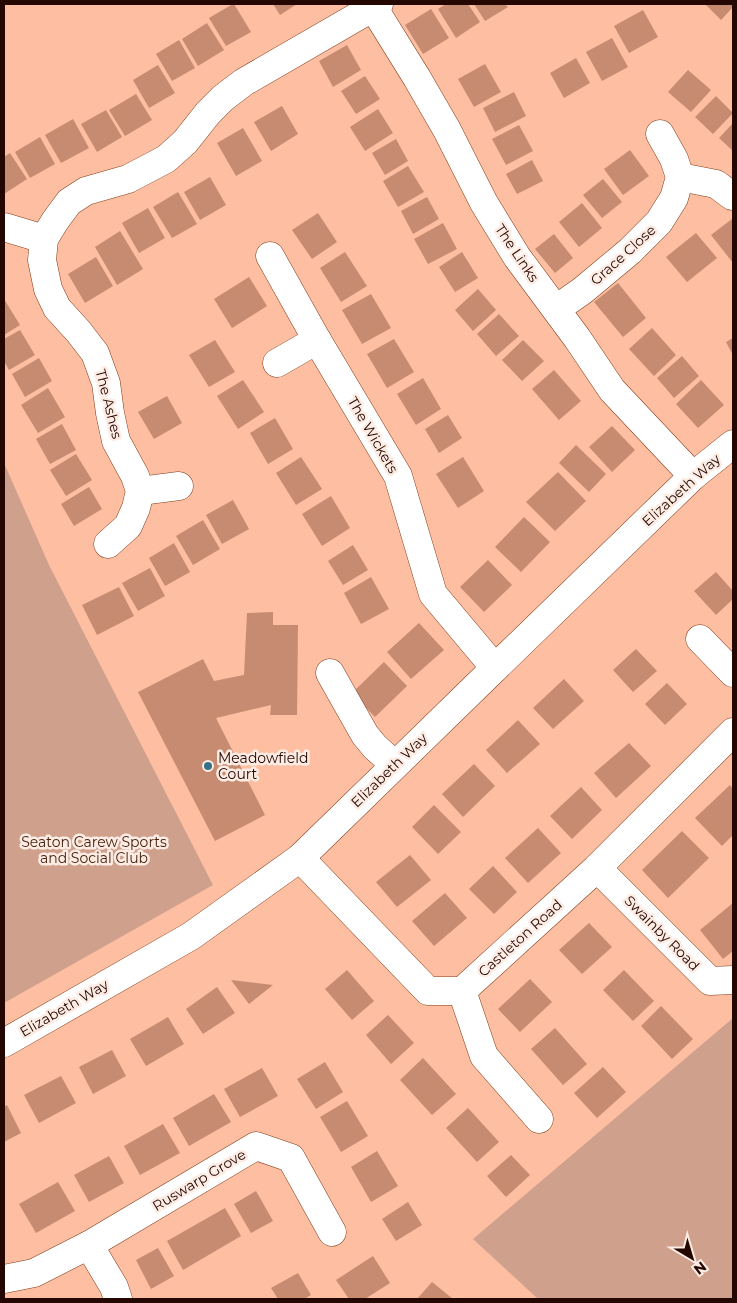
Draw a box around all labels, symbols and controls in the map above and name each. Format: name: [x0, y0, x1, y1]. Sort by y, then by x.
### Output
street label: The Links: [491, 221, 543, 286]
street label: Grace Close: [587, 221, 659, 289]
street label: The Ashes: [92, 367, 126, 441]
street label: The Wickets: [344, 393, 402, 477]
street label: Elizabeth Way: [638, 450, 724, 530]
street label: Elizabeth Way: [347, 729, 431, 811]
place label: Meadowfield Court: [218, 749, 309, 783]
marker: Meadowfield Court: [202, 760, 214, 772]
park label: Seaton Carew Sports and Social Club: [21, 833, 167, 867]
street label: Swainby Road: [621, 892, 703, 974]
street label: Castleton Road: [474, 896, 566, 980]
street label: Elizabeth Way: [16, 975, 112, 1041]
street label: Ruswarp Grove: [149, 1145, 249, 1215]
north arrow: [667, 1233, 717, 1283]
text: N: [690, 1258, 710, 1279]

